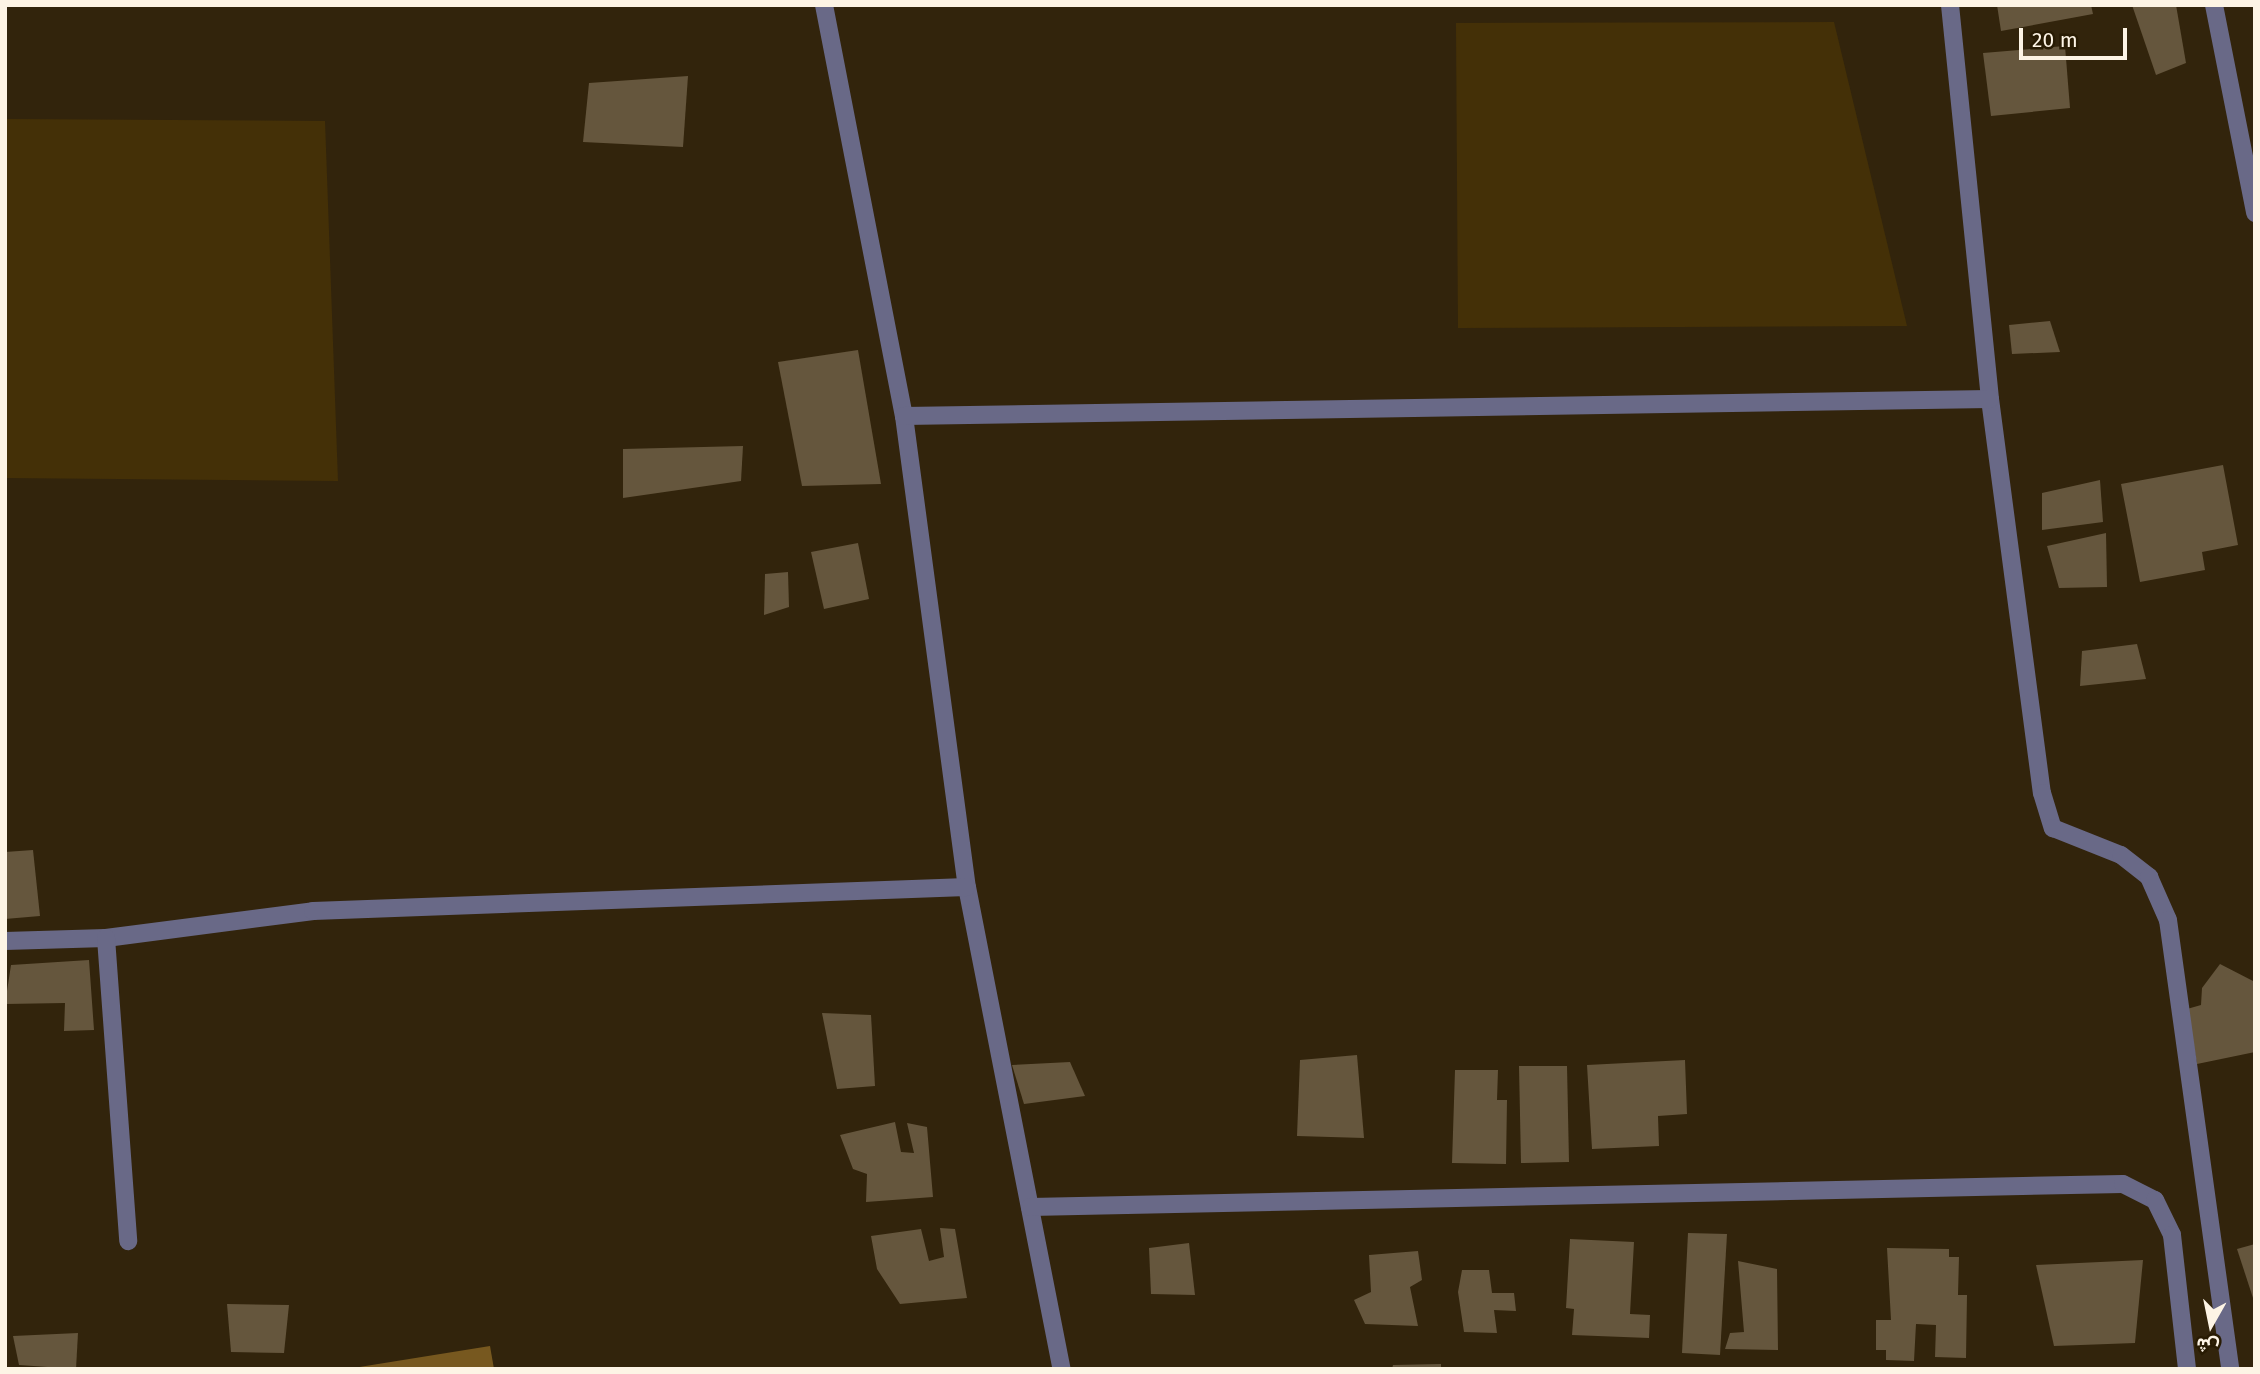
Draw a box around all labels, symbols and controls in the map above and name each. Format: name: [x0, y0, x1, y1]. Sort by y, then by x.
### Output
scale bar: [2022, 14, 2130, 58]
text: 20 m: [2032, 27, 2078, 53]
north arrow: [2176, 1290, 2246, 1360]
text: ش: [2195, 1333, 2221, 1359]

